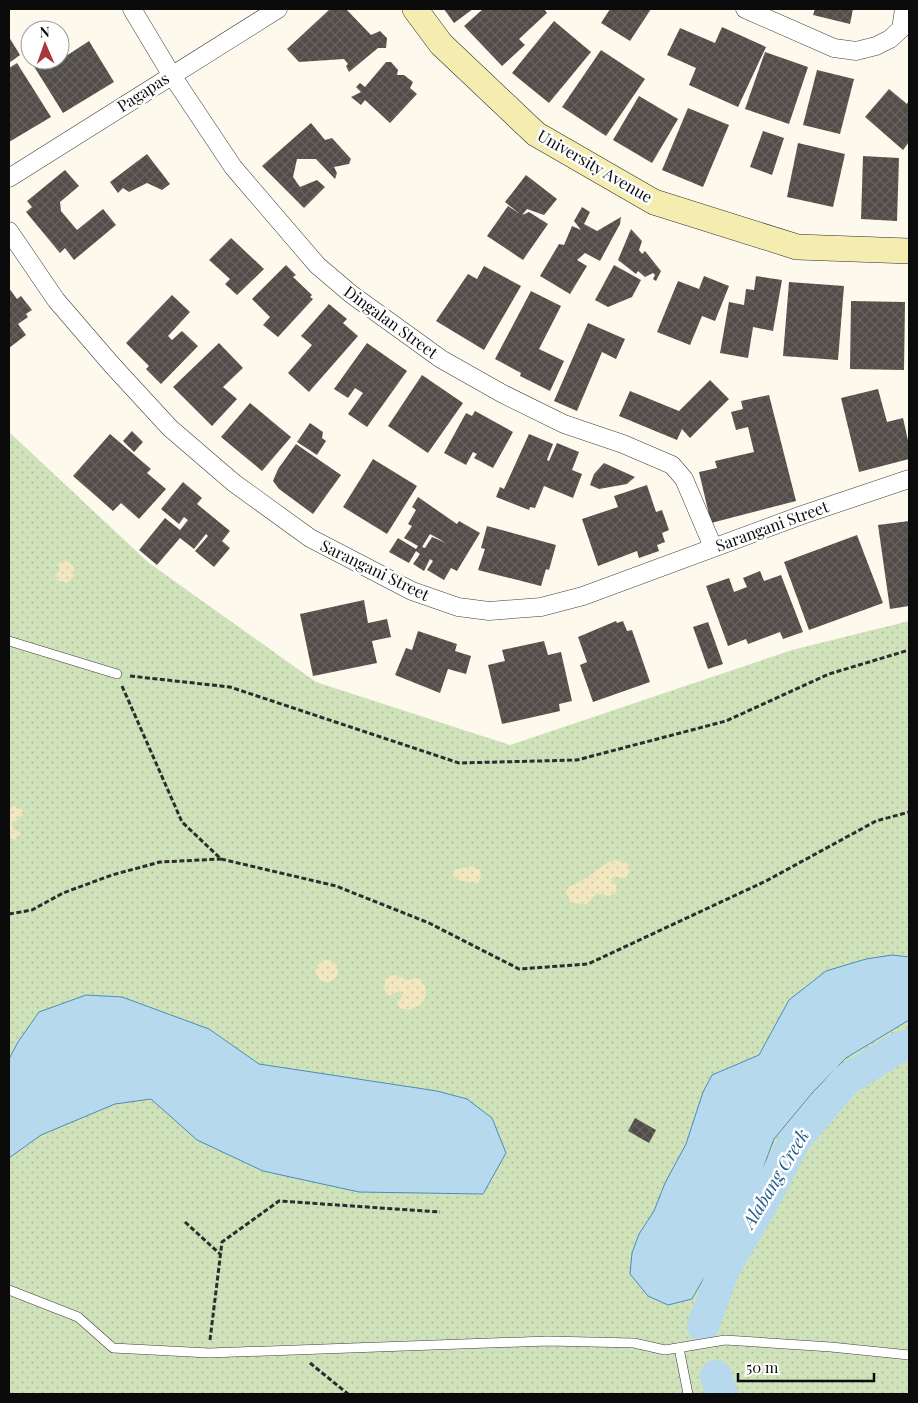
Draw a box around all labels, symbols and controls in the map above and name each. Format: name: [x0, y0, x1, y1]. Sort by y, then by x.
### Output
north arrow: [20, 20, 70, 70]
text: N: [39, 22, 50, 41]
street label: Pagapas: [113, 67, 173, 116]
street label: University Avenue: [534, 124, 656, 207]
street label: Dingalan Street: [340, 280, 443, 363]
street label: Sarangani Street: [713, 495, 831, 556]
street label: Sarangani Street: [317, 534, 433, 605]
water label: Alabang Creek: [735, 1125, 814, 1234]
scale bar: [738, 1350, 874, 1382]
text: 50 m: [746, 1357, 779, 1377]

